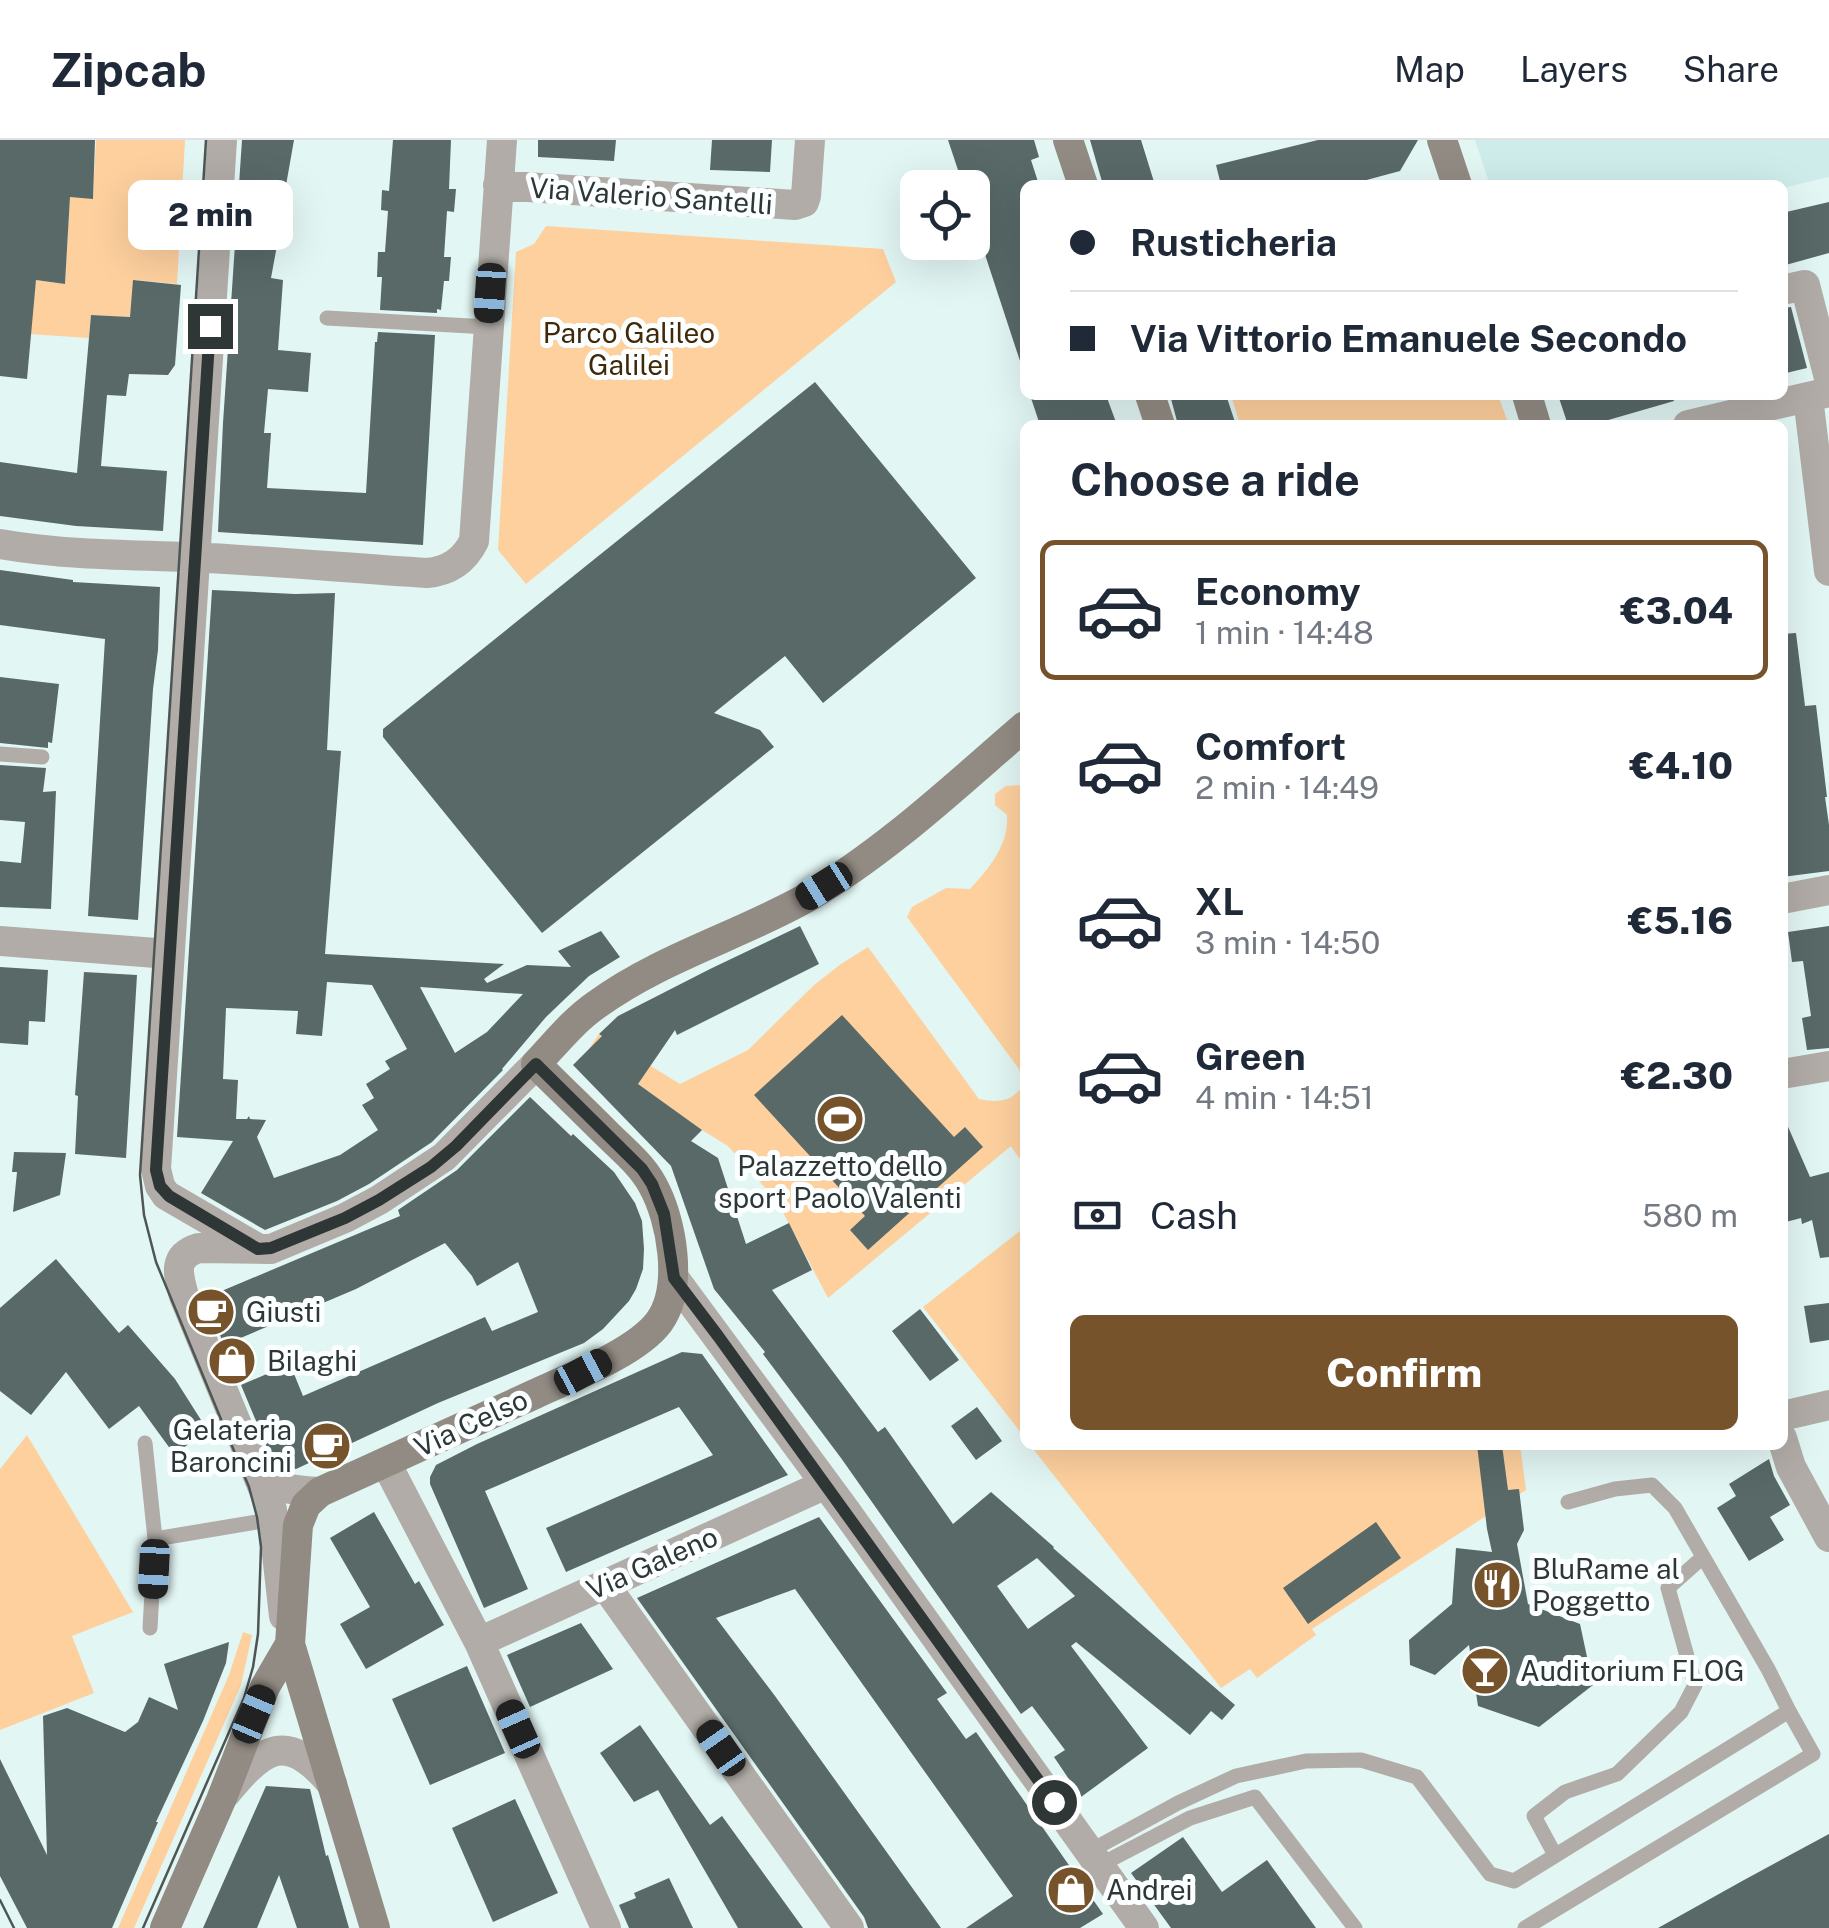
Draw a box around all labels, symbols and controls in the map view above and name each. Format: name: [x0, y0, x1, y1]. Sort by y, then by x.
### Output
text: Zipcab: [50, 41, 206, 98]
text: Map: [1394, 49, 1465, 90]
text: Layers: [1520, 49, 1628, 90]
text: Share: [1683, 49, 1779, 90]
map controls: [900, 170, 990, 260]
button: locate: [900, 170, 990, 260]
street label: Via Valerio Santelli: [528, 171, 774, 220]
callout: 2 min: [128, 181, 292, 251]
text: 2 min: [168, 196, 253, 233]
text: Rusticheria: [1130, 220, 1337, 265]
car: [473, 262, 507, 324]
route end: [188, 304, 233, 349]
park label: Parco Galileo Galilei: [543, 316, 715, 381]
text: Via Vittorio Emanuele Secondo: [1130, 316, 1687, 361]
text: Choose a ride: [1070, 453, 1360, 506]
icon: car: [1075, 565, 1165, 655]
text: Economy: [1195, 569, 1361, 614]
text: €3.04: [1620, 588, 1733, 633]
text: 1 min · 14:48: [1195, 614, 1374, 651]
icon: car: [1075, 720, 1165, 810]
text: Comfort: [1195, 724, 1346, 769]
text: €4.10: [1629, 743, 1733, 788]
text: 2 min · 14:49: [1195, 769, 1379, 806]
car: [791, 857, 857, 915]
icon: car: [1075, 875, 1165, 965]
text: XL: [1195, 879, 1244, 924]
text: €5.16: [1628, 898, 1733, 943]
text: 3 min · 14:50: [1195, 924, 1380, 961]
icon: car: [1075, 1030, 1165, 1120]
text: Green: [1195, 1034, 1306, 1079]
text: €2.30: [1621, 1053, 1733, 1098]
text: 4 min · 14:51: [1195, 1079, 1374, 1116]
sports icon: Palazzetto dello sport Paolo Valenti: [814, 1093, 866, 1145]
place label: Palazzetto dello sport Paolo Valenti: [718, 1149, 962, 1214]
icon: cash: [1070, 1188, 1125, 1243]
text: Cash: [1150, 1193, 1238, 1238]
text: 580 m: [1642, 1197, 1738, 1234]
cafe icon: Giusti: [185, 1286, 237, 1338]
place label: Giusti: [246, 1295, 321, 1328]
button: Confirm: [1070, 1315, 1738, 1430]
shop icon: Bilaghi: [206, 1335, 258, 1387]
place label: Bilaghi: [267, 1344, 357, 1377]
car: [549, 1345, 617, 1399]
street label: Via Celso: [409, 1382, 533, 1463]
place label: Gelateria Baroncini: [170, 1413, 292, 1478]
cafe icon: Gelateria Baroncini: [301, 1420, 353, 1472]
street label: Via Galeno: [581, 1519, 722, 1606]
car: [137, 1538, 171, 1600]
place label: BluRame al Poggetto: [1532, 1552, 1680, 1617]
restaurant icon: BluRame al Poggetto: [1471, 1559, 1523, 1611]
bar icon: Auditorium FLOG: [1459, 1645, 1511, 1697]
place label: Auditorium FLOG: [1520, 1654, 1745, 1687]
car: [228, 1681, 280, 1747]
car: [492, 1695, 544, 1763]
car: [692, 1715, 750, 1781]
route start: [1032, 1780, 1077, 1825]
shop icon: Andrei: [1045, 1864, 1097, 1916]
place label: Andrei: [1106, 1873, 1192, 1906]

